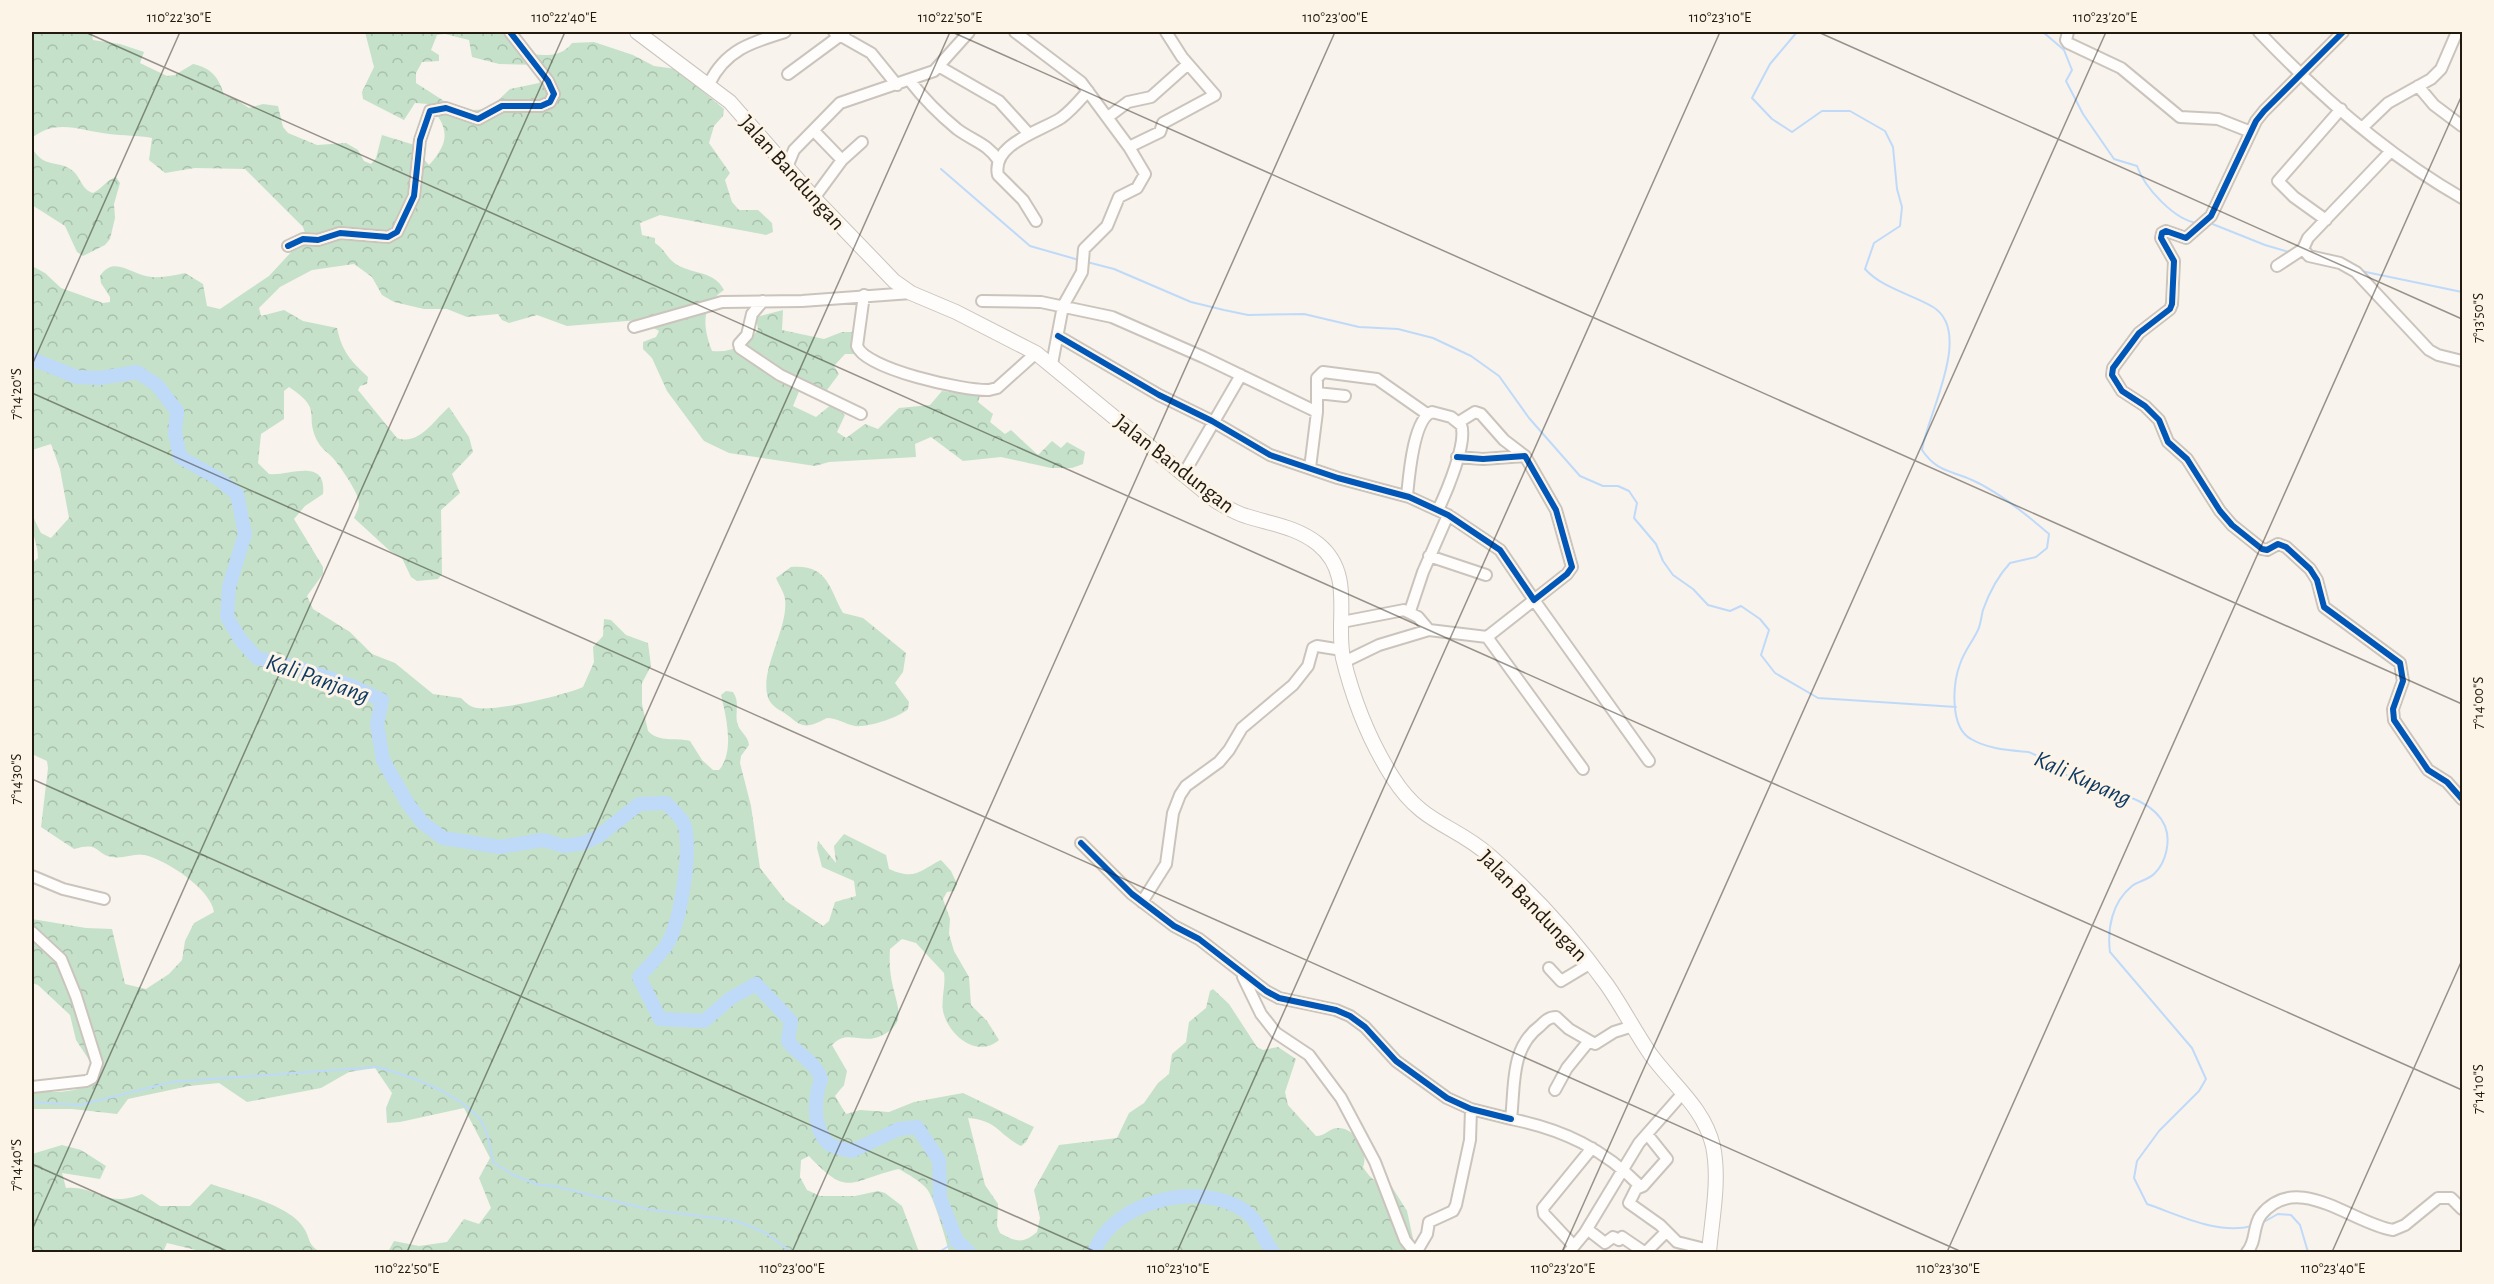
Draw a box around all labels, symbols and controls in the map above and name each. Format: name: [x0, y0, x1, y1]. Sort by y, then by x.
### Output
text: 110°22'30"E: [147, 10, 211, 25]
text: 110°22'40"E: [531, 10, 597, 25]
text: 110°22'50"E: [918, 10, 982, 25]
text: 110°23'00"E: [1302, 10, 1368, 25]
text: 110°23'10"E: [1689, 10, 1751, 25]
text: 110°23'20"E: [2073, 10, 2137, 25]
street label: Jalan Bandungan: [735, 111, 849, 234]
text: 7°13'50"S: [2471, 293, 2486, 343]
text: 7°14'20"S: [9, 368, 24, 420]
street label: Jalan Bandungan: [1110, 410, 1238, 517]
water label: Kali Panjang: [263, 650, 373, 708]
text: 7°14'00"S: [2471, 677, 2486, 729]
water label: Kali Kupang: [2030, 747, 2135, 811]
text: 7°14'30"S: [9, 754, 24, 804]
street label: Jalan Bandungan: [1475, 846, 1592, 966]
text: 7°14'10"S: [2471, 1064, 2486, 1114]
text: 7°14'40"S: [9, 1139, 24, 1191]
text: 110°22'50"E: [375, 1261, 439, 1276]
text: 110°23'00"E: [759, 1261, 825, 1276]
text: 110°23'10"E: [1147, 1261, 1209, 1276]
text: 110°23'20"E: [1531, 1261, 1595, 1276]
text: 110°23'30"E: [1916, 1261, 1980, 1276]
text: 110°23'40"E: [2301, 1261, 2365, 1276]

